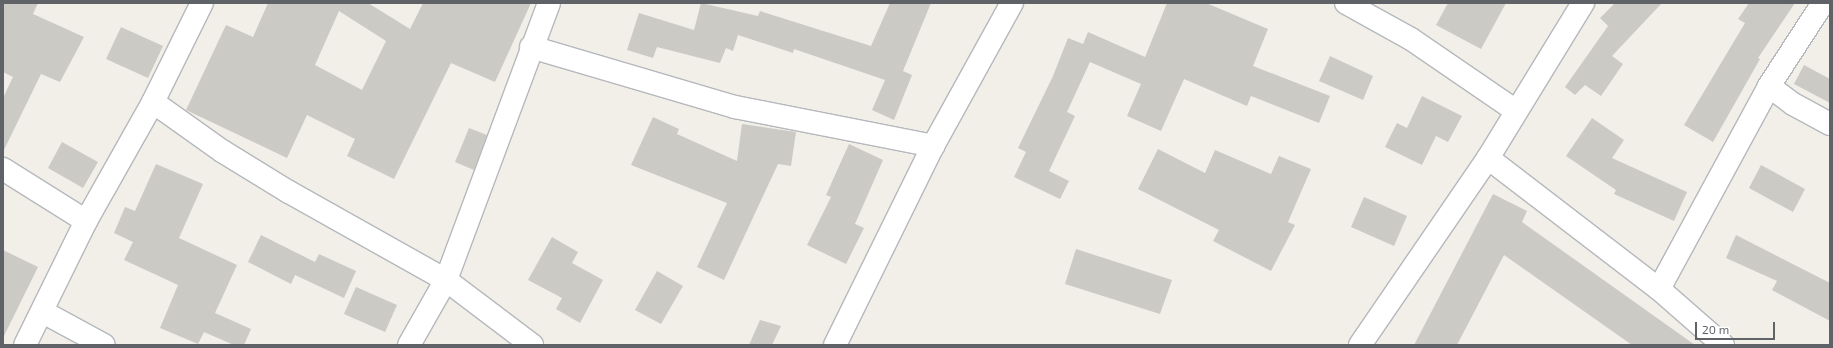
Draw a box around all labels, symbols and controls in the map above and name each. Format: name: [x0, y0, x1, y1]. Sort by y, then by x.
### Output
scale bar: [1697, 314, 1777, 340]
text: 20 m: [1702, 322, 1729, 336]

